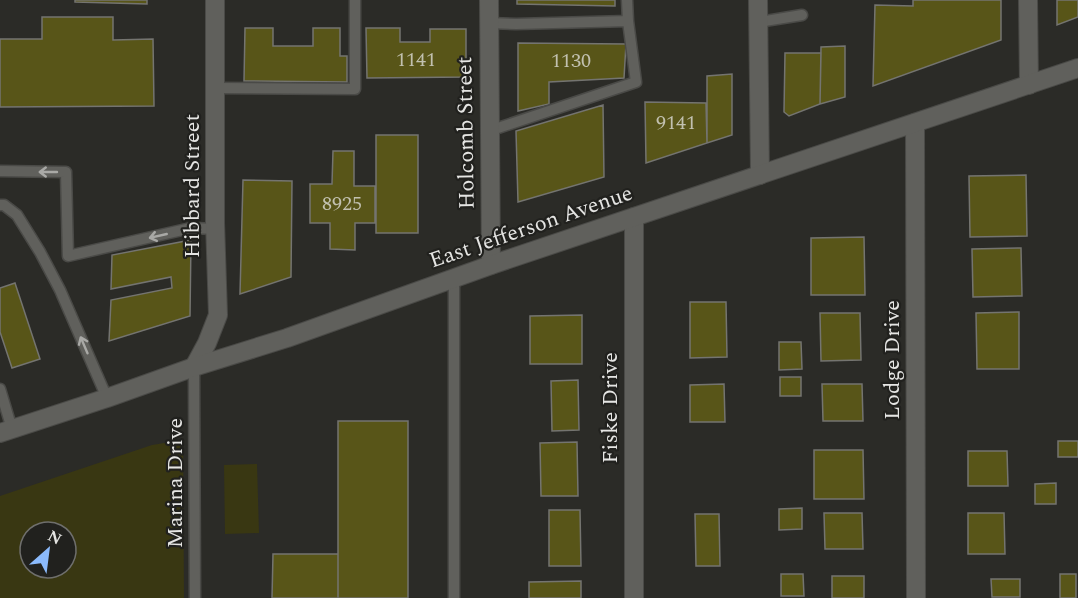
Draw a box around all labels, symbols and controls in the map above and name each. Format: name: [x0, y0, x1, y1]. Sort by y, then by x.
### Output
house number: 1141: [396, 45, 436, 75]
house number: 1130: [551, 46, 591, 76]
street label: Holcomb Street: [448, 56, 484, 210]
house number: 9141: [656, 108, 696, 138]
street label: Hibbard Street: [176, 114, 209, 258]
one-way arrow: [38, 166, 58, 177]
street label: East Jefferson Avenue: [425, 177, 637, 277]
house number: 8925: [322, 189, 362, 219]
one-way arrow: [149, 230, 168, 242]
street label: Lodge Drive: [876, 300, 909, 420]
one-way arrow: [78, 336, 89, 354]
street label: Fiske Drive: [594, 352, 627, 464]
street label: Marina Drive: [159, 418, 192, 548]
north arrow: [18, 520, 78, 580]
text: N: [43, 524, 66, 551]

